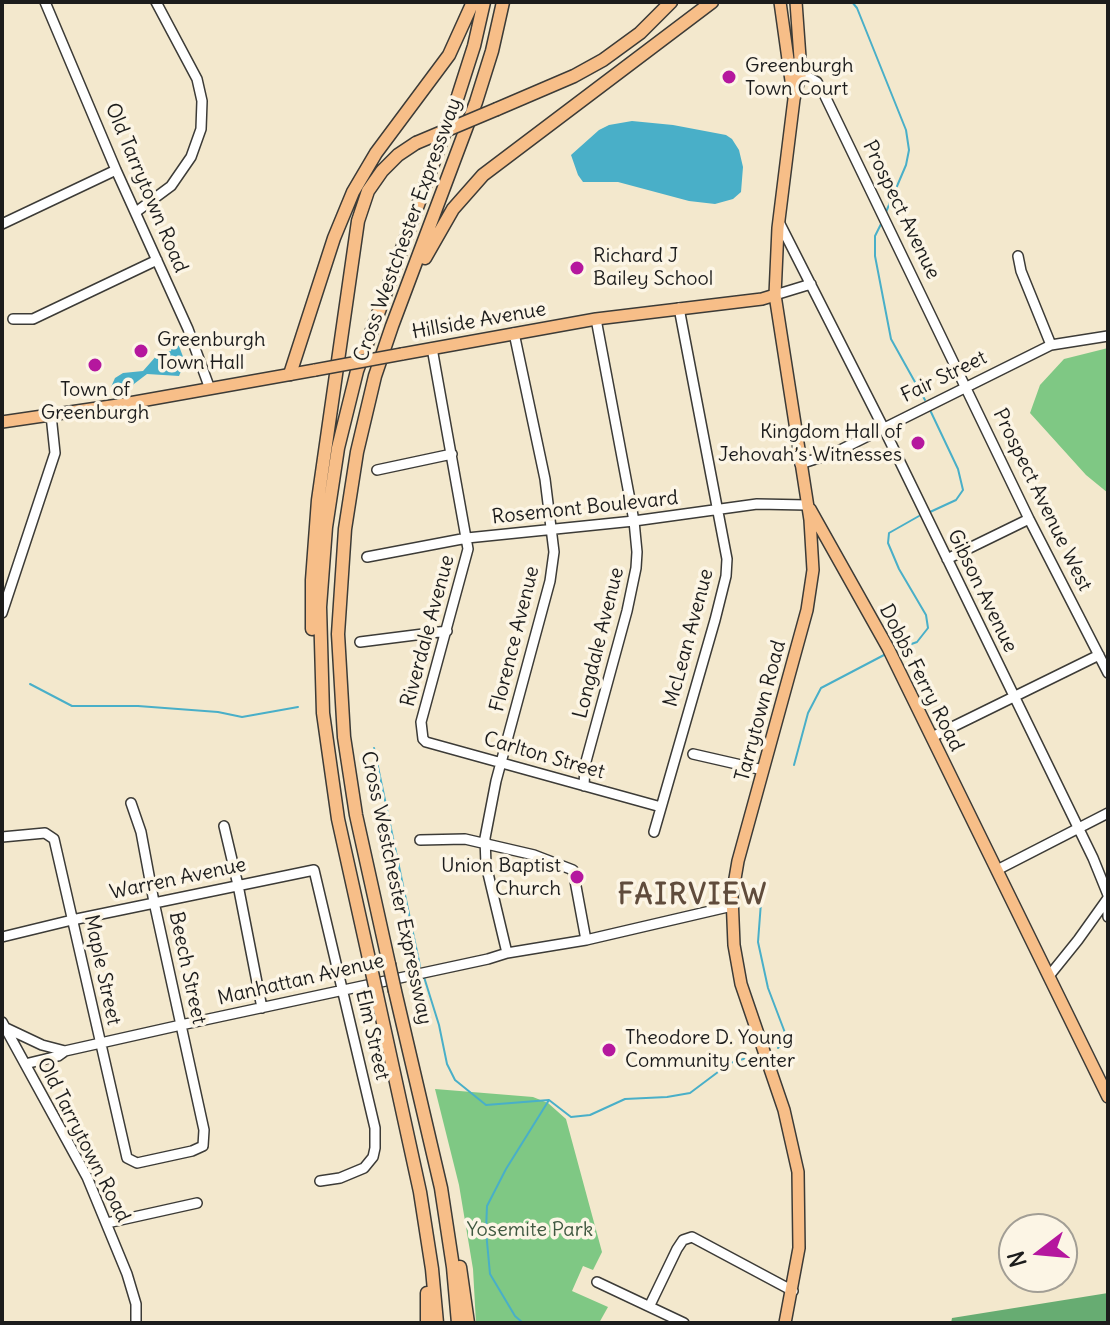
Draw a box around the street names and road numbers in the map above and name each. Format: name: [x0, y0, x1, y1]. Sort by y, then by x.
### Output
street label: Cross Westchester Expressway: [349, 95, 467, 365]
street label: Old Tarrytown Road: [99, 100, 193, 276]
street label: Prospect Avenue: [857, 137, 945, 283]
street label: Hillside Avenue: [410, 297, 548, 345]
street label: Fair Street: [897, 346, 991, 408]
street label: Prospect Avenue West: [987, 405, 1097, 595]
street label: Rosemont Boulevard: [491, 486, 679, 530]
street label: Gibson Avenue: [942, 526, 1022, 656]
street label: Riverdale Avenue: [396, 553, 460, 709]
street label: Florence Avenue: [485, 564, 545, 714]
street label: Longdale Avenue: [569, 565, 629, 721]
street label: McLean Avenue: [659, 566, 719, 710]
street label: Dobbs Ferry Road: [874, 601, 968, 755]
street label: Tarrytown Road: [731, 638, 791, 784]
street label: Carlton Street: [481, 727, 607, 785]
street label: Cross Westchester Expressway: [355, 749, 437, 1027]
street label: Warren Avenue: [108, 853, 248, 905]
street label: Beech Street: [163, 909, 211, 1027]
street label: Maple Street: [79, 913, 125, 1027]
street label: Manhattan Avenue: [215, 949, 387, 1011]
street label: Elm Street: [350, 988, 394, 1082]
street label: Old Tarrytown Road: [31, 1054, 135, 1226]

